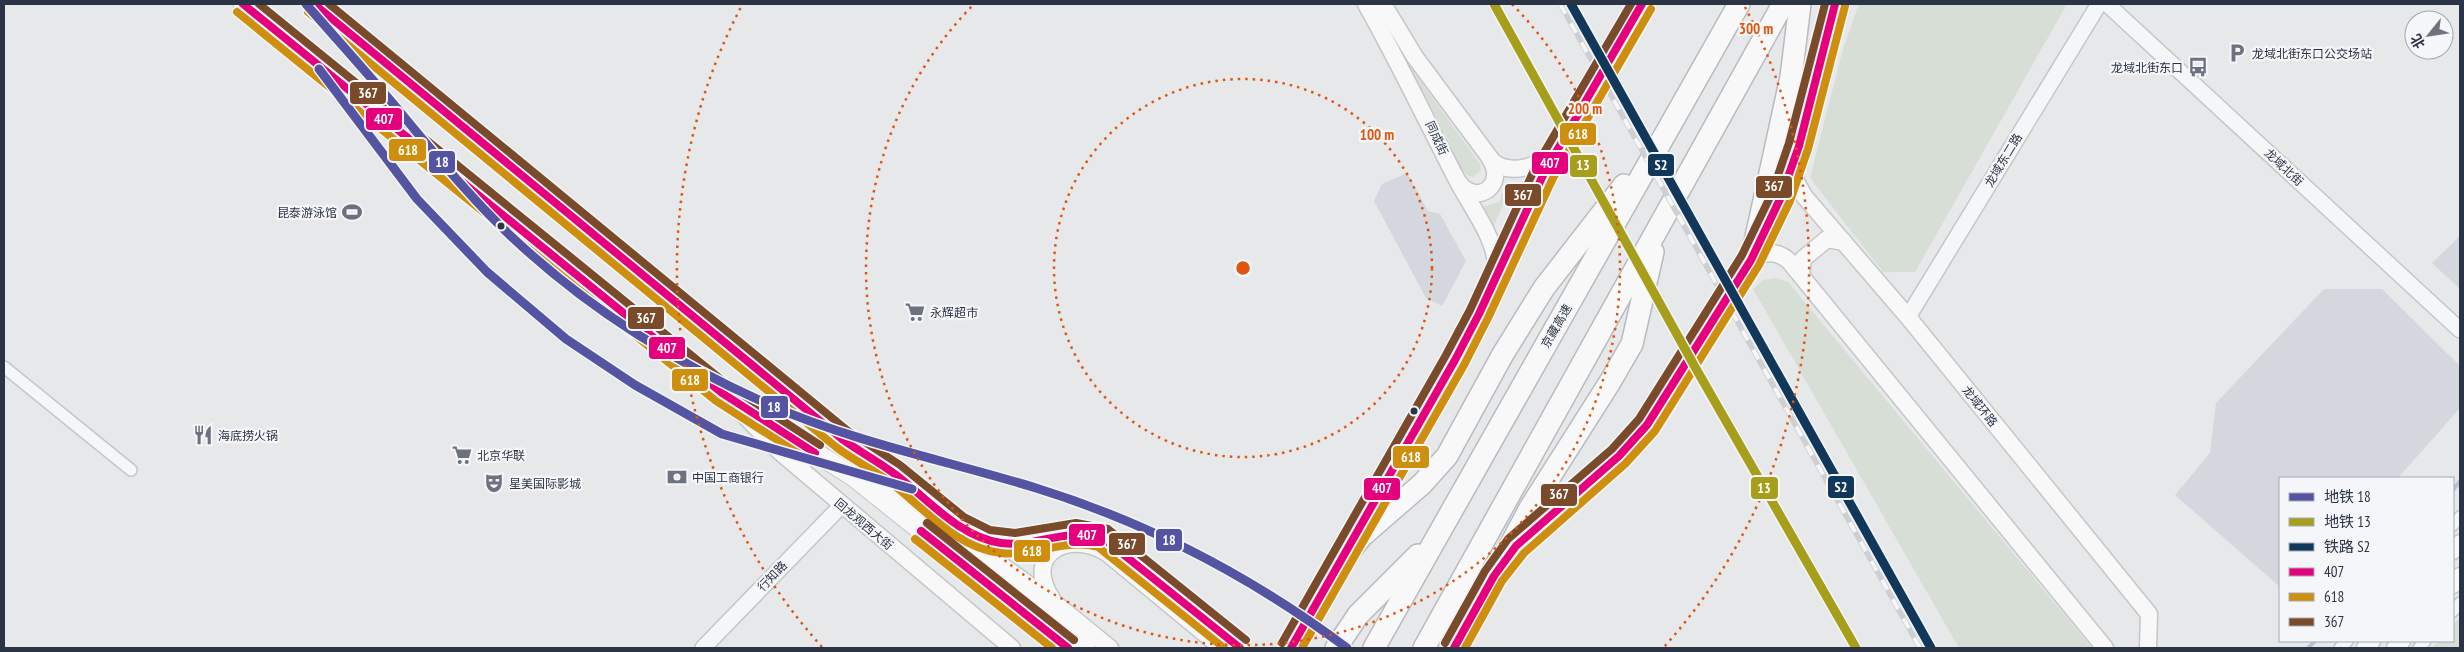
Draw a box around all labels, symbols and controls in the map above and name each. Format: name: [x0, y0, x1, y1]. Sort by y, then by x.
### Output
north arrow: [2404, 10, 2454, 60]
text: 300 m: [1739, 19, 1773, 38]
text: 北: [2406, 31, 2429, 52]
parking icon: 龙域北街东口公交场站: [2226, 42, 2248, 64]
place label: 龙域北街东口公交场站: [2252, 46, 2372, 61]
bus stop icon: 龙域北街东口: [2187, 56, 2209, 78]
place label: 龙域北街东口: [2111, 60, 2183, 75]
line badge: 367: [349, 81, 387, 105]
text: 367: [358, 84, 378, 102]
text: 200 m: [1568, 99, 1602, 118]
line badge: 407: [365, 107, 403, 131]
text: 407: [374, 110, 394, 128]
street label: 同成街: [1423, 119, 1451, 157]
line badge: 618: [1559, 122, 1597, 146]
text: 100 m: [1360, 125, 1394, 144]
text: 618: [1568, 125, 1588, 143]
street label: 龙域东二路: [1981, 130, 2025, 190]
line badge: 618: [388, 138, 427, 162]
text: 618: [398, 141, 418, 159]
street label: 龙域北街: [2261, 145, 2307, 189]
line badge: 18: [428, 150, 456, 174]
line badge: 407: [1531, 151, 1569, 175]
text: 18: [435, 153, 449, 171]
line badge: S2: [1647, 153, 1675, 177]
text: 407: [1540, 154, 1560, 172]
line badge: 13: [1569, 154, 1598, 178]
text: 13: [1576, 156, 1590, 174]
text: S2: [1655, 156, 1667, 174]
line badge: 367: [1755, 175, 1793, 199]
text: 367: [1764, 177, 1784, 195]
line badge: 367: [1504, 183, 1542, 207]
text: 367: [1513, 186, 1533, 204]
sports icon: 昆泰游泳馆: [341, 201, 363, 223]
place label: 昆泰游泳馆: [277, 205, 337, 220]
unlabelled marker: [496, 221, 506, 231]
centre of rings: [1234, 259, 1252, 277]
supermarket icon: 永辉超市: [904, 301, 926, 323]
street label: 京藏高速: [1538, 301, 1574, 351]
place label: 永辉超市: [930, 305, 978, 320]
line badge: 367: [627, 306, 665, 330]
text: 367: [636, 309, 656, 327]
line badge: 407: [648, 336, 686, 360]
text: 407: [657, 339, 677, 357]
line badge: 618: [671, 368, 709, 392]
text: 618: [680, 371, 700, 389]
street label: 龙域环路: [1959, 383, 2001, 429]
line badge: 18: [760, 395, 789, 419]
text: 18: [767, 398, 781, 416]
unlabelled marker: [1409, 406, 1419, 416]
restaurant icon: 海底捞火锅: [192, 424, 214, 446]
place label: 海底捞火锅: [218, 428, 278, 443]
supermarket icon: 北京华联: [451, 444, 473, 466]
line badge: 618: [1392, 445, 1430, 469]
place label: 北京华联: [477, 448, 525, 463]
text: 618: [1401, 448, 1421, 466]
bank icon: 中国工商银行: [666, 466, 688, 488]
place label: 中国工商银行: [692, 470, 764, 485]
theatre icon: 星美国际影城: [483, 472, 505, 494]
line badge: S2: [1827, 475, 1855, 499]
place label: 星美国际影城: [509, 476, 581, 491]
line badge: 13: [1750, 476, 1779, 500]
line badge: 407: [1363, 477, 1401, 501]
legend: [2279, 477, 2454, 642]
text: S2: [1835, 478, 1847, 496]
text: 407: [1372, 479, 1392, 497]
text: 13: [1757, 479, 1771, 497]
line badge: 367: [1540, 483, 1578, 507]
text: 367: [1549, 485, 1569, 503]
text: 地铁 18: [2324, 487, 2371, 506]
street label: 回龙观西大街: [832, 495, 896, 553]
text: 地铁 13: [2324, 512, 2371, 531]
line badge: 407: [1068, 523, 1106, 547]
text: 407: [1077, 526, 1097, 544]
line badge: 18: [1155, 528, 1183, 552]
text: 18: [1162, 531, 1176, 549]
line badge: 367: [1108, 532, 1146, 556]
text: 367: [1117, 535, 1137, 553]
text: 铁路 S2: [2324, 537, 2370, 556]
line badge: 618: [1013, 539, 1051, 563]
text: 618: [1022, 542, 1042, 560]
street label: 行知路: [754, 558, 790, 594]
text: 407: [2324, 562, 2344, 581]
text: 618: [2324, 587, 2344, 606]
text: 367: [2324, 612, 2344, 631]

